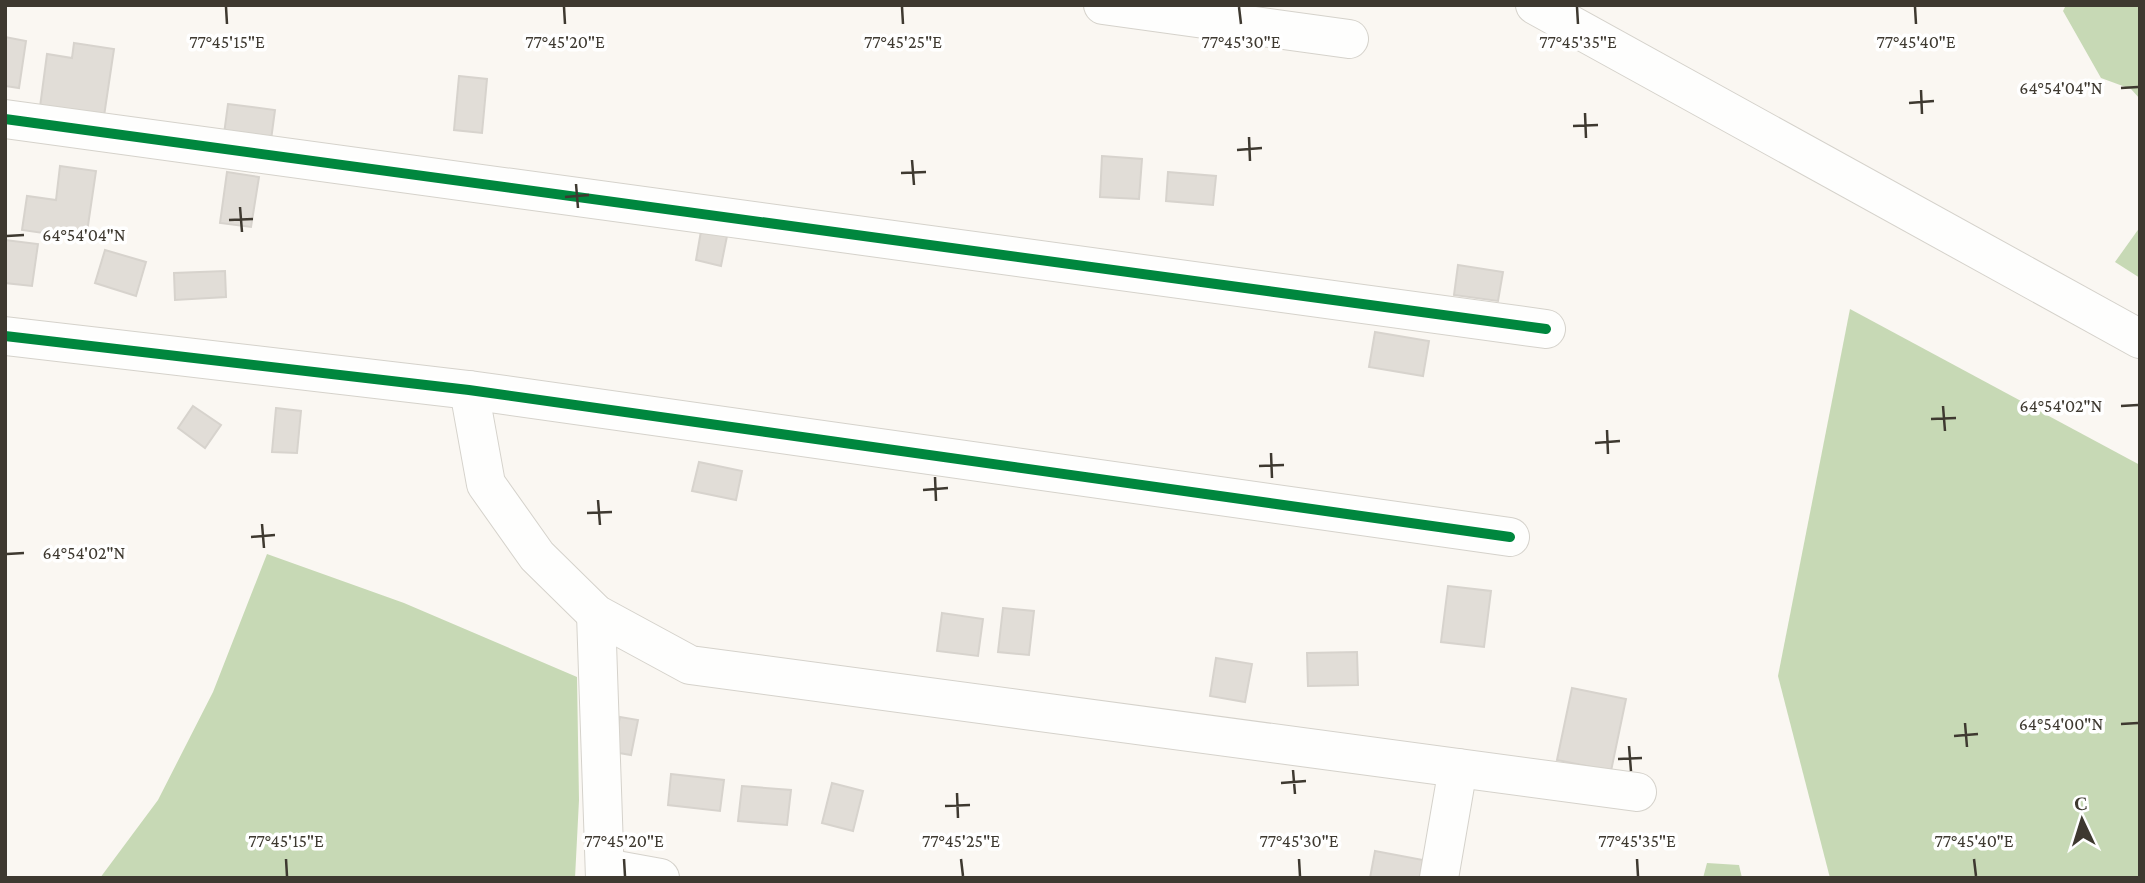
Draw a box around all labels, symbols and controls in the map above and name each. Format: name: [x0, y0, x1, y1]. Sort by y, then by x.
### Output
text: 77°45'15"E: [189, 32, 265, 52]
text: 77°45'20"E: [525, 32, 605, 52]
text: 77°45'25"E: [864, 32, 942, 52]
text: 77°45'30"E: [1201, 32, 1281, 52]
text: 77°45'35"E: [1539, 32, 1617, 52]
text: 77°45'40"E: [1876, 32, 1956, 52]
text: 64°54'04"N: [2019, 78, 2103, 98]
text: 64°54'04"N: [42, 225, 126, 245]
text: 64°54'02"N: [2020, 396, 2103, 416]
text: 64°54'02"N: [43, 543, 126, 563]
text: 64°54'00"N: [2019, 714, 2103, 734]
north arrow: [2047, 785, 2117, 855]
text: С: [2073, 793, 2088, 814]
text: 77°45'15"E: [248, 831, 324, 851]
text: 77°45'20"E: [584, 831, 664, 851]
text: 77°45'25"E: [922, 831, 1000, 851]
text: 77°45'30"E: [1259, 831, 1339, 851]
text: 77°45'35"E: [1598, 831, 1676, 851]
text: 77°45'40"E: [1934, 831, 2014, 851]

